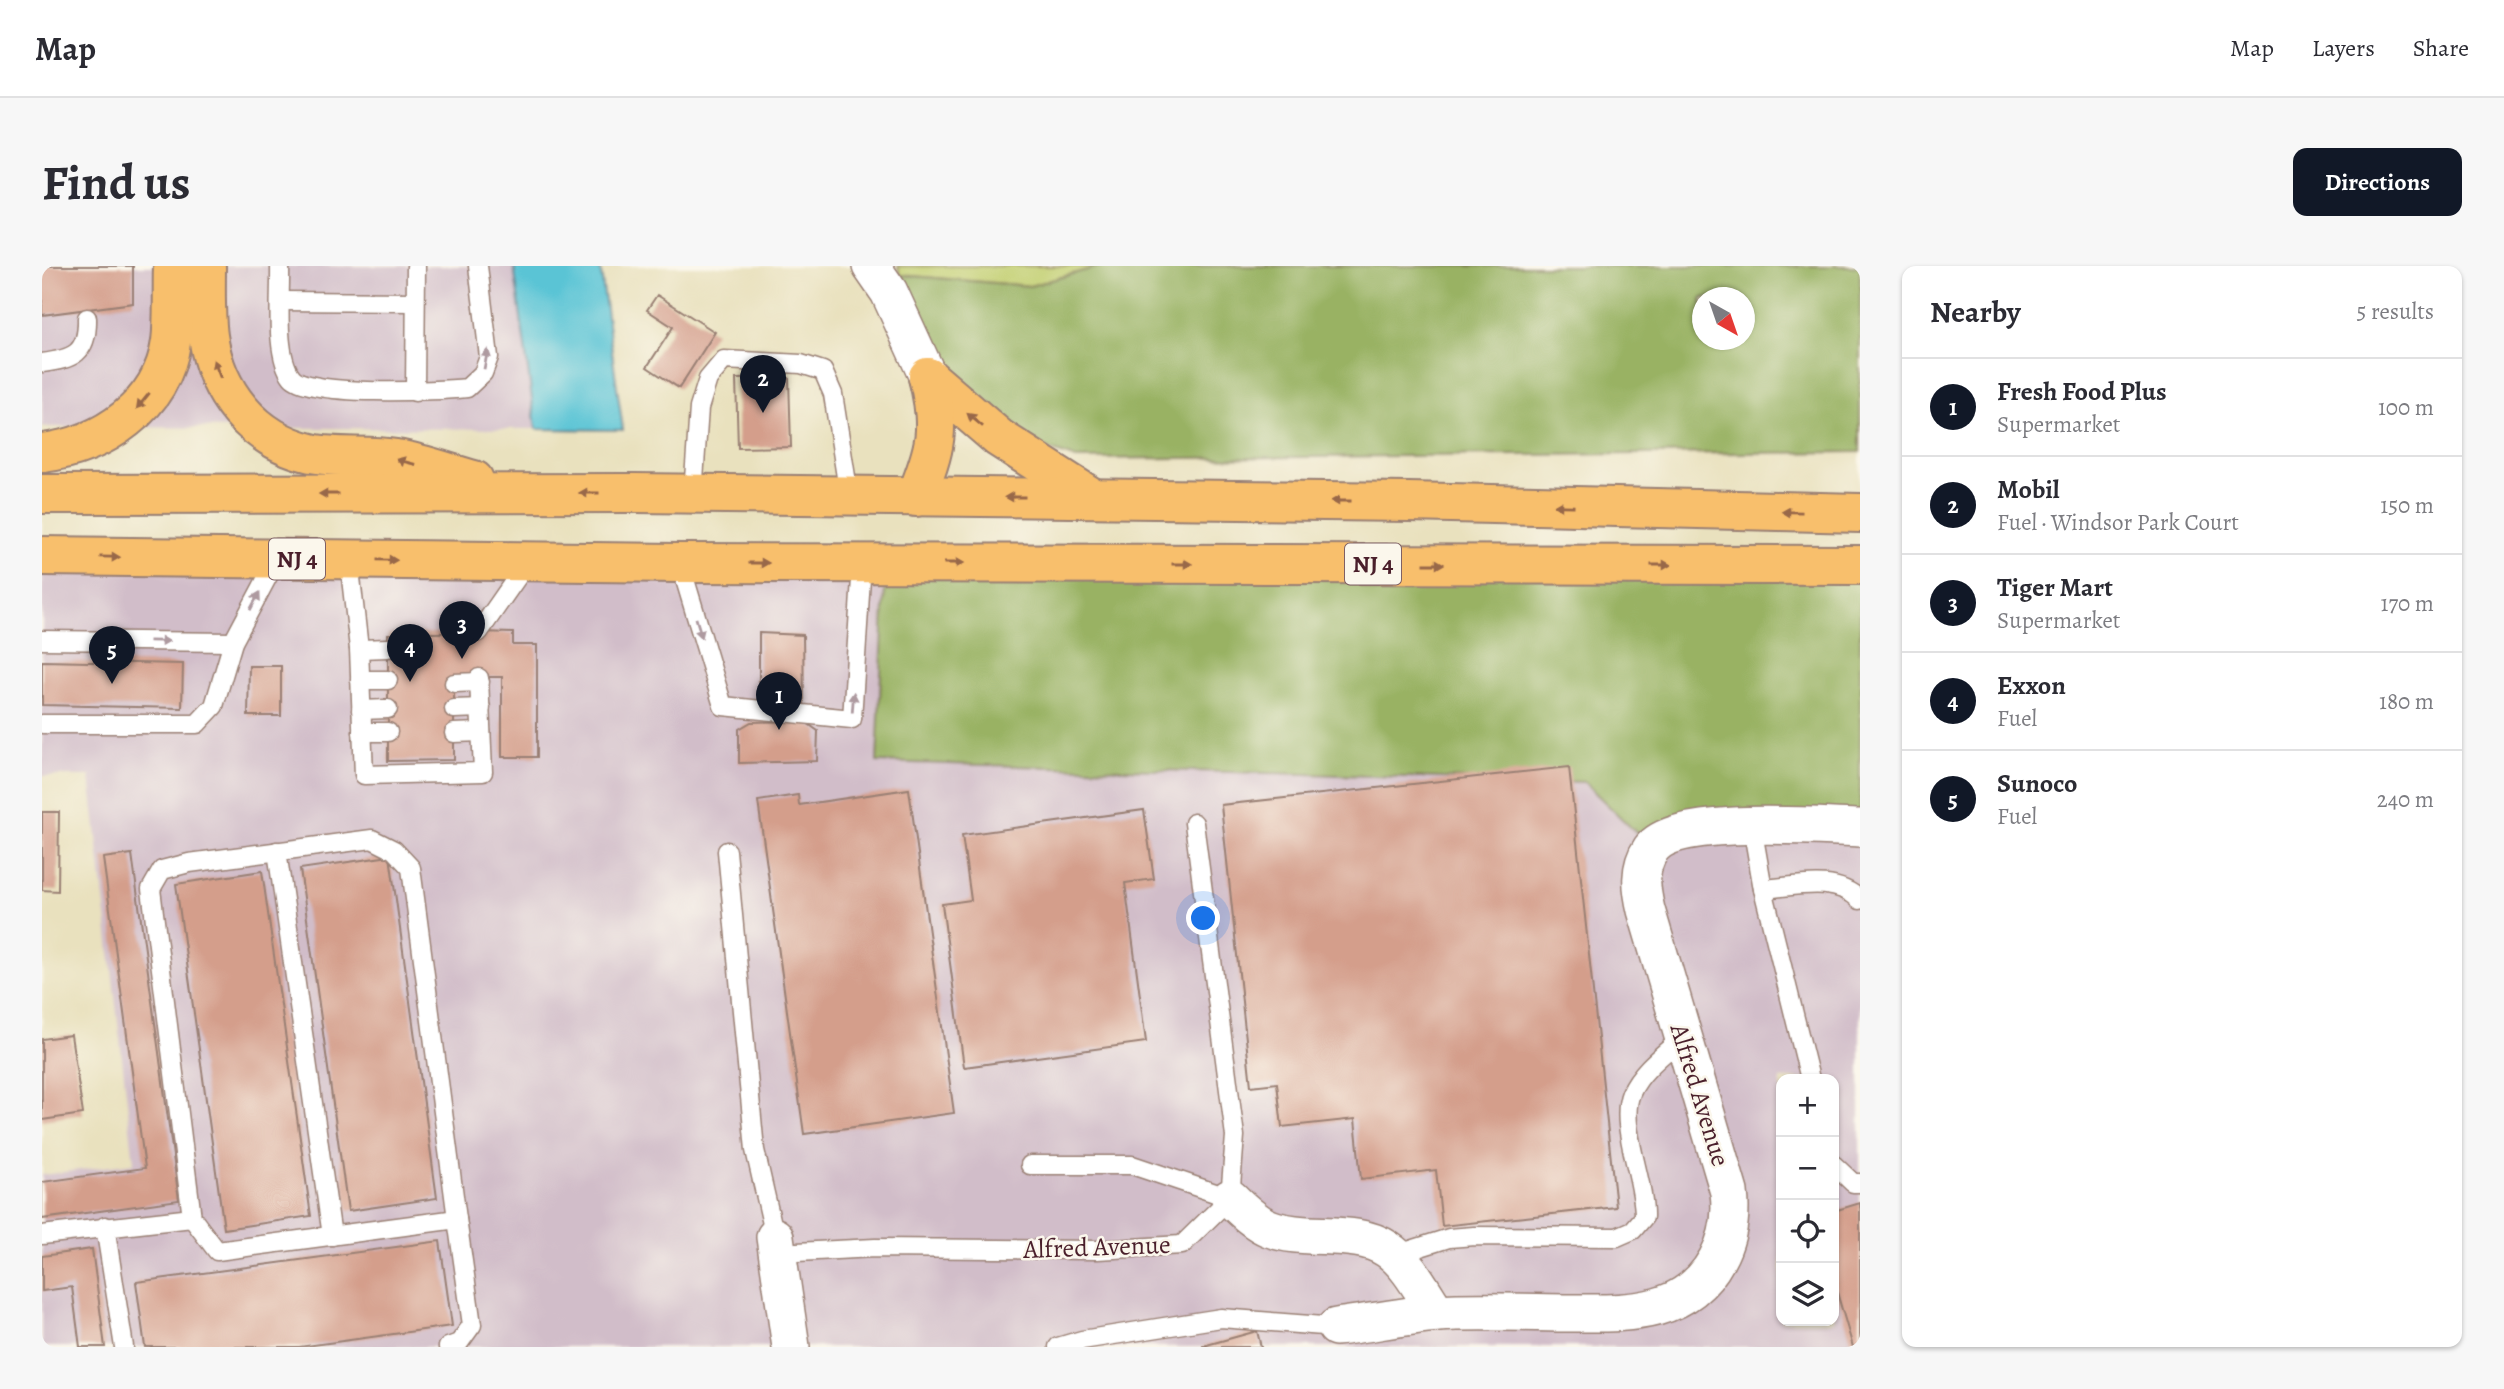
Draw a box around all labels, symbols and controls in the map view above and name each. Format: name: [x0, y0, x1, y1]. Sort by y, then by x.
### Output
text: Map: [35, 26, 96, 71]
text: Map: [2230, 32, 2274, 64]
text: Layers: [2312, 32, 2375, 64]
text: Share: [2413, 32, 2469, 64]
button: Directions: [2293, 148, 2462, 216]
text: Find us: [42, 149, 190, 216]
north arrow: [1692, 287, 1755, 350]
text: Nearby: [1930, 292, 2021, 332]
text: 5 results: [2357, 296, 2434, 327]
one-way arrow: [481, 348, 492, 370]
pin: 2: [740, 355, 786, 413]
one-way arrow: [212, 359, 223, 380]
text: Fresh Food Plus: [1997, 374, 2167, 409]
one-way arrow: [136, 391, 151, 409]
text: 1: [1949, 392, 1957, 423]
text: 100 m: [2378, 392, 2434, 423]
text: Supermarket: [1997, 409, 2120, 440]
one-way arrow: [967, 413, 984, 428]
one-way arrow: [395, 456, 417, 467]
text: Mobil: [1997, 472, 2060, 507]
one-way arrow: [578, 487, 600, 499]
one-way arrow: [317, 488, 339, 499]
text: 2: [1947, 490, 1959, 521]
text: 150 m: [2380, 490, 2434, 521]
one-way arrow: [1004, 492, 1026, 503]
one-way arrow: [1330, 495, 1352, 507]
one-way arrow: [1553, 500, 1575, 511]
one-way arrow: [1781, 506, 1803, 517]
text: Fuel · Windsor Park Court: [1997, 507, 2239, 538]
road number: NJ 4: [269, 538, 325, 580]
road number: NJ 4: [1345, 544, 1401, 584]
one-way arrow: [99, 551, 121, 563]
one-way arrow: [376, 554, 398, 566]
one-way arrow: [748, 557, 770, 569]
one-way arrow: [944, 557, 966, 569]
one-way arrow: [1171, 558, 1193, 570]
one-way arrow: [1423, 558, 1445, 570]
one-way arrow: [1651, 559, 1673, 571]
text: Tiger Mart: [1997, 570, 2113, 605]
text: 3: [1948, 588, 1958, 619]
text: 170 m: [2381, 588, 2434, 619]
one-way arrow: [249, 591, 261, 610]
pin: 3: [439, 601, 485, 659]
text: Supermarket: [1997, 605, 2120, 636]
one-way arrow: [695, 618, 705, 639]
pin: 4: [387, 624, 433, 682]
pin: 5: [89, 626, 135, 684]
one-way arrow: [148, 635, 170, 647]
text: Exxon: [1997, 668, 2066, 703]
pin: 1: [756, 672, 802, 730]
text: 4: [1948, 686, 1958, 717]
text: 180 m: [2379, 686, 2434, 717]
one-way arrow: [848, 691, 859, 713]
text: Fuel: [1997, 703, 2037, 734]
text: Sunoco: [1997, 766, 2077, 801]
text: 5: [1948, 784, 1958, 815]
text: 240 m: [2377, 784, 2434, 815]
text: Fuel: [1997, 801, 2037, 832]
your location: [1186, 901, 1220, 935]
street label: Alfred Avenue: [1661, 1018, 1738, 1171]
map controls: [1776, 1074, 1839, 1326]
button: +: [1776, 1074, 1839, 1137]
button: −: [1776, 1137, 1839, 1200]
button: locate: [1776, 1200, 1839, 1263]
street label: Alfred Avenue: [1022, 1227, 1171, 1267]
button: layers: [1776, 1263, 1839, 1326]

